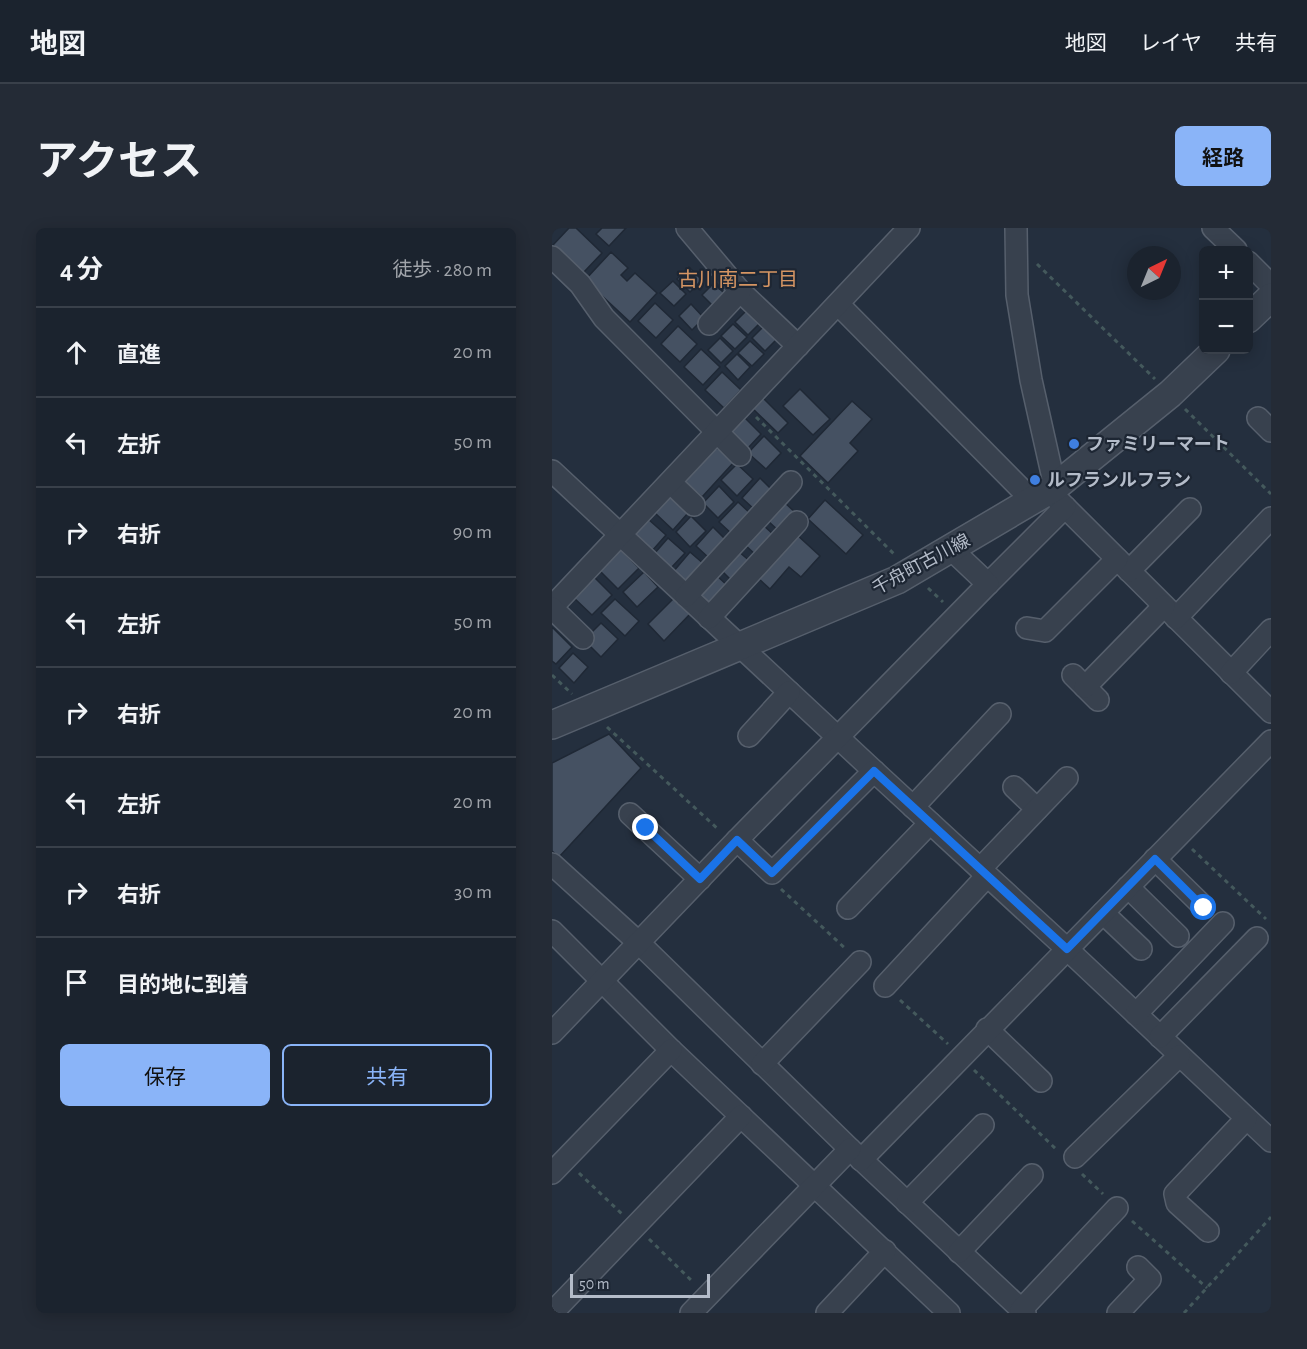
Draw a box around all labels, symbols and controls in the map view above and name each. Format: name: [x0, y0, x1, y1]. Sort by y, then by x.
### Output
text: 地図: [30, 31, 86, 59]
text: 地図: [1065, 33, 1107, 54]
text: レイヤ: [1140, 33, 1202, 54]
text: 共有: [1235, 33, 1277, 54]
button: 経路: [1175, 126, 1271, 186]
text: アクセス: [36, 141, 202, 183]
north arrow: [1127, 246, 1181, 300]
map controls: [1199, 246, 1253, 354]
button: +: [1199, 246, 1253, 300]
text: 4 分: [60, 257, 103, 283]
text: 徒歩 · 280 m: [392, 260, 492, 280]
district label: 古川南二丁目: [678, 269, 798, 290]
button: −: [1199, 300, 1253, 354]
icon: ahead: [60, 336, 93, 369]
text: 20 m: [453, 342, 492, 362]
text: 直進: [117, 344, 161, 366]
icon: left: [60, 426, 93, 459]
text: 50 m: [454, 432, 492, 452]
text: 左折: [117, 434, 161, 456]
place label: ファミリーマート: [1086, 435, 1230, 454]
marker: ファミリーマート: [1067, 437, 1081, 451]
place label: ルフランルフラン: [1047, 471, 1191, 490]
marker: ルフランルフラン: [1028, 473, 1042, 487]
icon: right: [60, 516, 93, 549]
text: 90 m: [453, 522, 492, 542]
text: 右折: [117, 524, 161, 546]
street label: 千舟町古川線: [869, 530, 973, 598]
icon: left: [60, 606, 93, 639]
text: 50 m: [454, 612, 492, 632]
text: 左折: [117, 614, 161, 636]
icon: right: [60, 696, 93, 729]
text: 20 m: [453, 702, 492, 722]
text: 右折: [117, 704, 161, 726]
icon: left: [60, 786, 93, 819]
text: 20 m: [453, 792, 492, 812]
text: 左折: [117, 794, 161, 816]
route end: [632, 814, 658, 840]
icon: right: [60, 876, 93, 909]
text: 30 m: [454, 882, 492, 902]
text: 右折: [117, 884, 161, 906]
route start: [1190, 894, 1216, 920]
icon: arrive: [60, 966, 93, 999]
text: 目的地に到着: [117, 974, 249, 996]
button: 保存: [60, 1044, 270, 1106]
button: 共有: [282, 1044, 492, 1106]
scale bar: [570, 1271, 710, 1298]
text: 50 m: [579, 1276, 610, 1292]

